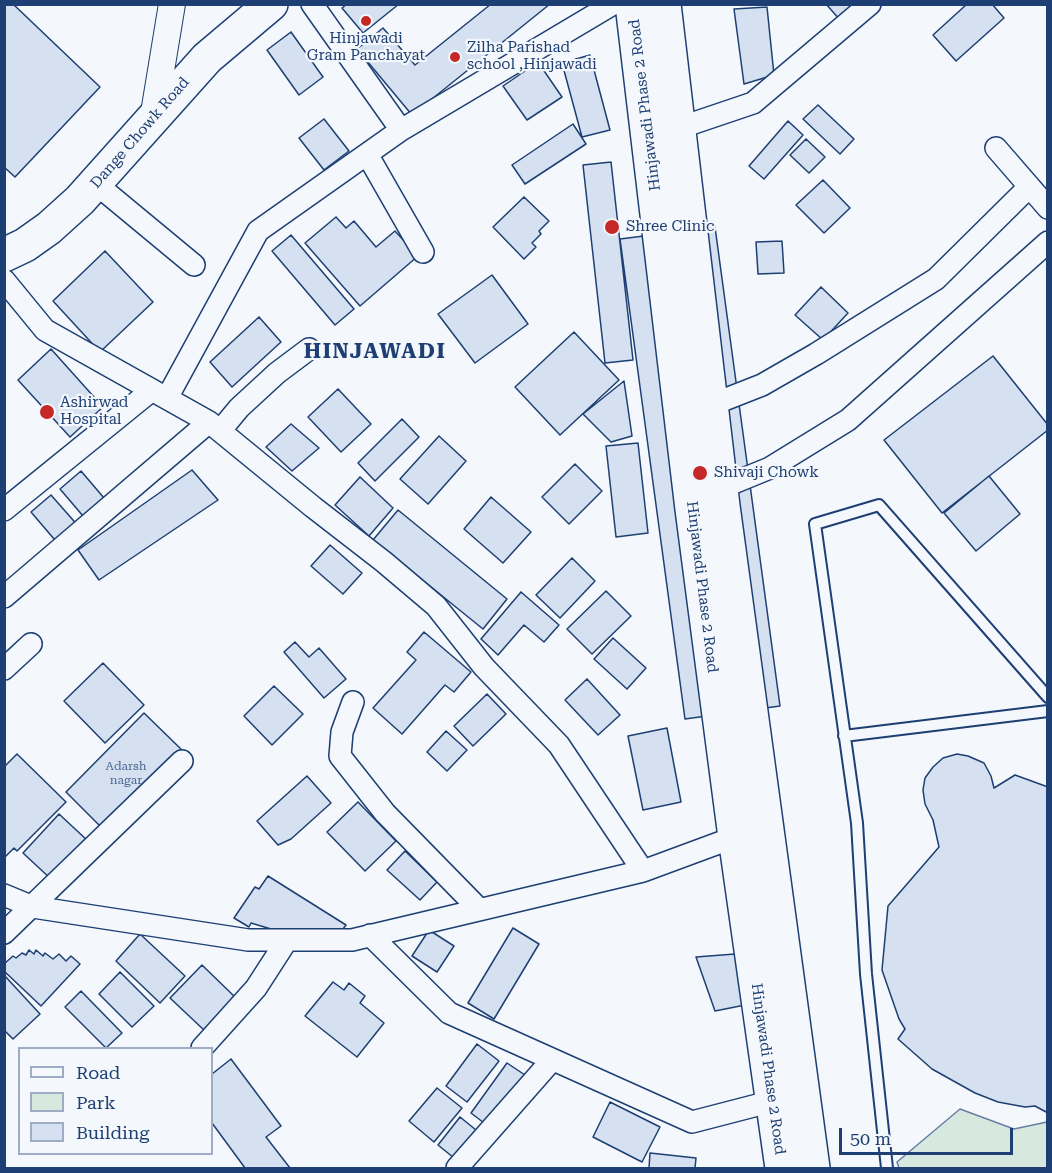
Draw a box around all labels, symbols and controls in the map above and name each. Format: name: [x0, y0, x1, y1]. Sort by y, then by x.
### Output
marker: Hinjawadi Gram Panchayat: [359, 14, 373, 28]
street label: Hinjawadi Phase 2 Road: [626, 18, 664, 192]
place label: Hinjawadi Gram Panchayat: [307, 30, 425, 65]
place label: Zilha Parishad school ,Hinjawadi: [467, 39, 597, 74]
marker: Zilha Parishad school ,Hinjawadi: [448, 50, 462, 64]
street label: Dange Chowk Road: [87, 74, 193, 192]
marker: Shree Clinic: [603, 218, 621, 236]
place label: Shree Clinic: [626, 218, 714, 236]
district label: HINJAWADI: [304, 339, 446, 365]
place label: Ashirwad Hospital: [60, 394, 128, 429]
marker: Ashirwad Hospital: [38, 403, 56, 421]
marker: Shivaji Chowk: [691, 464, 709, 482]
place label: Shivaji Chowk: [714, 464, 819, 482]
street label: Hinjawadi Phase 2 Road: [683, 500, 721, 674]
house number: Adarsh nagar: [106, 759, 146, 787]
street label: Hinjawadi Phase 2 Road: [747, 982, 789, 1156]
legend: [18, 1047, 213, 1155]
text: Road: [76, 1062, 120, 1083]
text: Park: [76, 1092, 116, 1113]
scale bar: [842, 1116, 1016, 1154]
text: Building: [76, 1122, 150, 1143]
text: 50 m: [850, 1128, 891, 1149]

